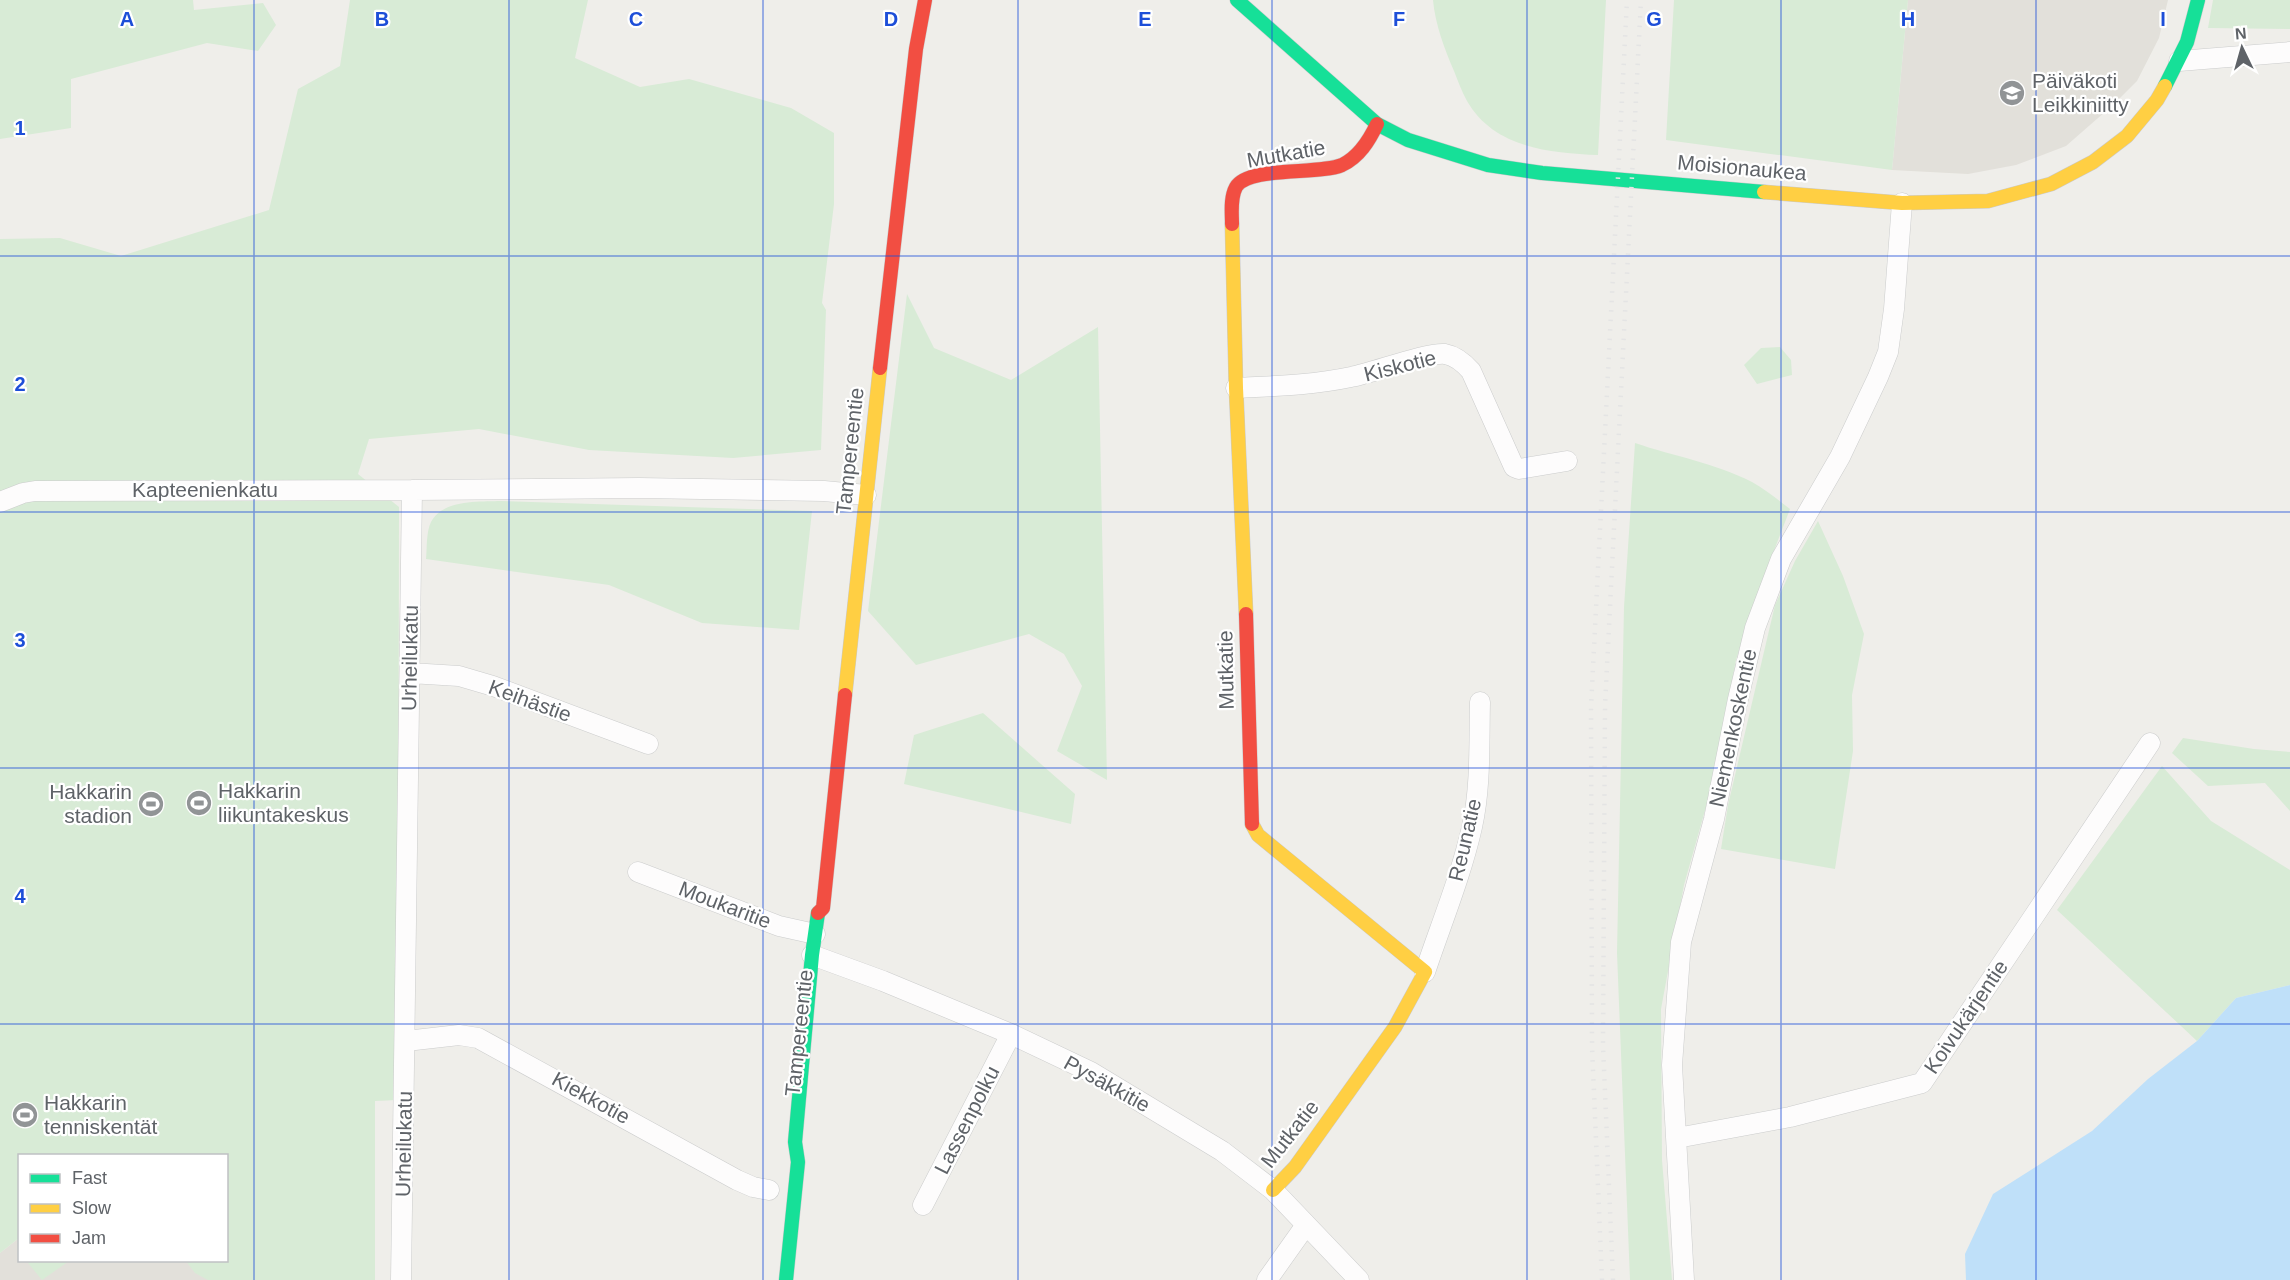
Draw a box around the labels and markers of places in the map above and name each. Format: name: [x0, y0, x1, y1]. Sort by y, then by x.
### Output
place label: Päiväkoti Leikkiniitty: [2032, 69, 2129, 116]
school or university icon: Päiväkoti Leikkiniitty: [1997, 78, 2027, 108]
place label: Hakkarin liikuntakeskus: [218, 779, 349, 826]
place label: Hakkarin stadion: [49, 780, 132, 827]
sports icon: Hakkarin liikuntakeskus: [184, 788, 214, 818]
sports icon: Hakkarin stadion: [136, 789, 166, 819]
place label: Hakkarin tenniskentät: [44, 1091, 157, 1138]
sports icon: Hakkarin tenniskentät: [10, 1100, 40, 1130]

